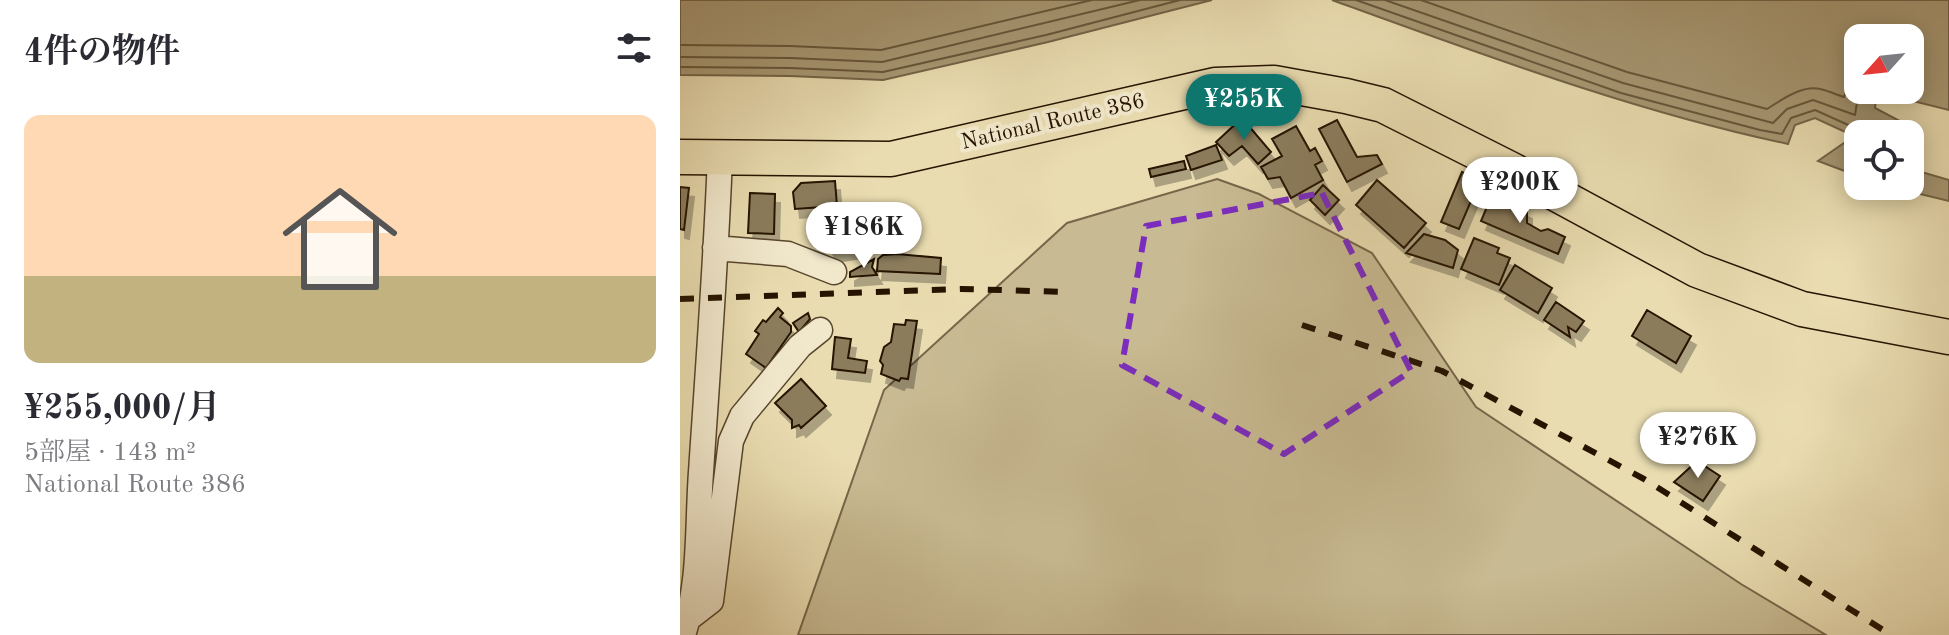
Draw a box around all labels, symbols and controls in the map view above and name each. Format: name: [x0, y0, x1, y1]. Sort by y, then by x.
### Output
north arrow: [1844, 24, 1924, 104]
map controls: [1844, 24, 1924, 200]
icon: filters: [612, 26, 656, 70]
text: 4件の物件: [24, 36, 180, 70]
pin: ¥255K: [1188, 74, 1300, 142]
text: ¥255K: [1204, 87, 1284, 113]
street label: National Route 386: [959, 90, 1147, 154]
button: locate: [1844, 120, 1924, 200]
pin: ¥200K: [1464, 157, 1576, 225]
icon: home: [268, 167, 412, 311]
text: ¥200K: [1480, 170, 1560, 196]
pin: ¥186K: [808, 202, 920, 270]
text: ¥186K: [824, 215, 904, 241]
text: ¥255,000/月: [24, 392, 221, 426]
pin: ¥276K: [1642, 412, 1754, 480]
text: ¥276K: [1658, 425, 1738, 451]
text: 5部屋 · 143 m²: [24, 440, 196, 466]
text: National Route 386: [24, 472, 246, 498]

